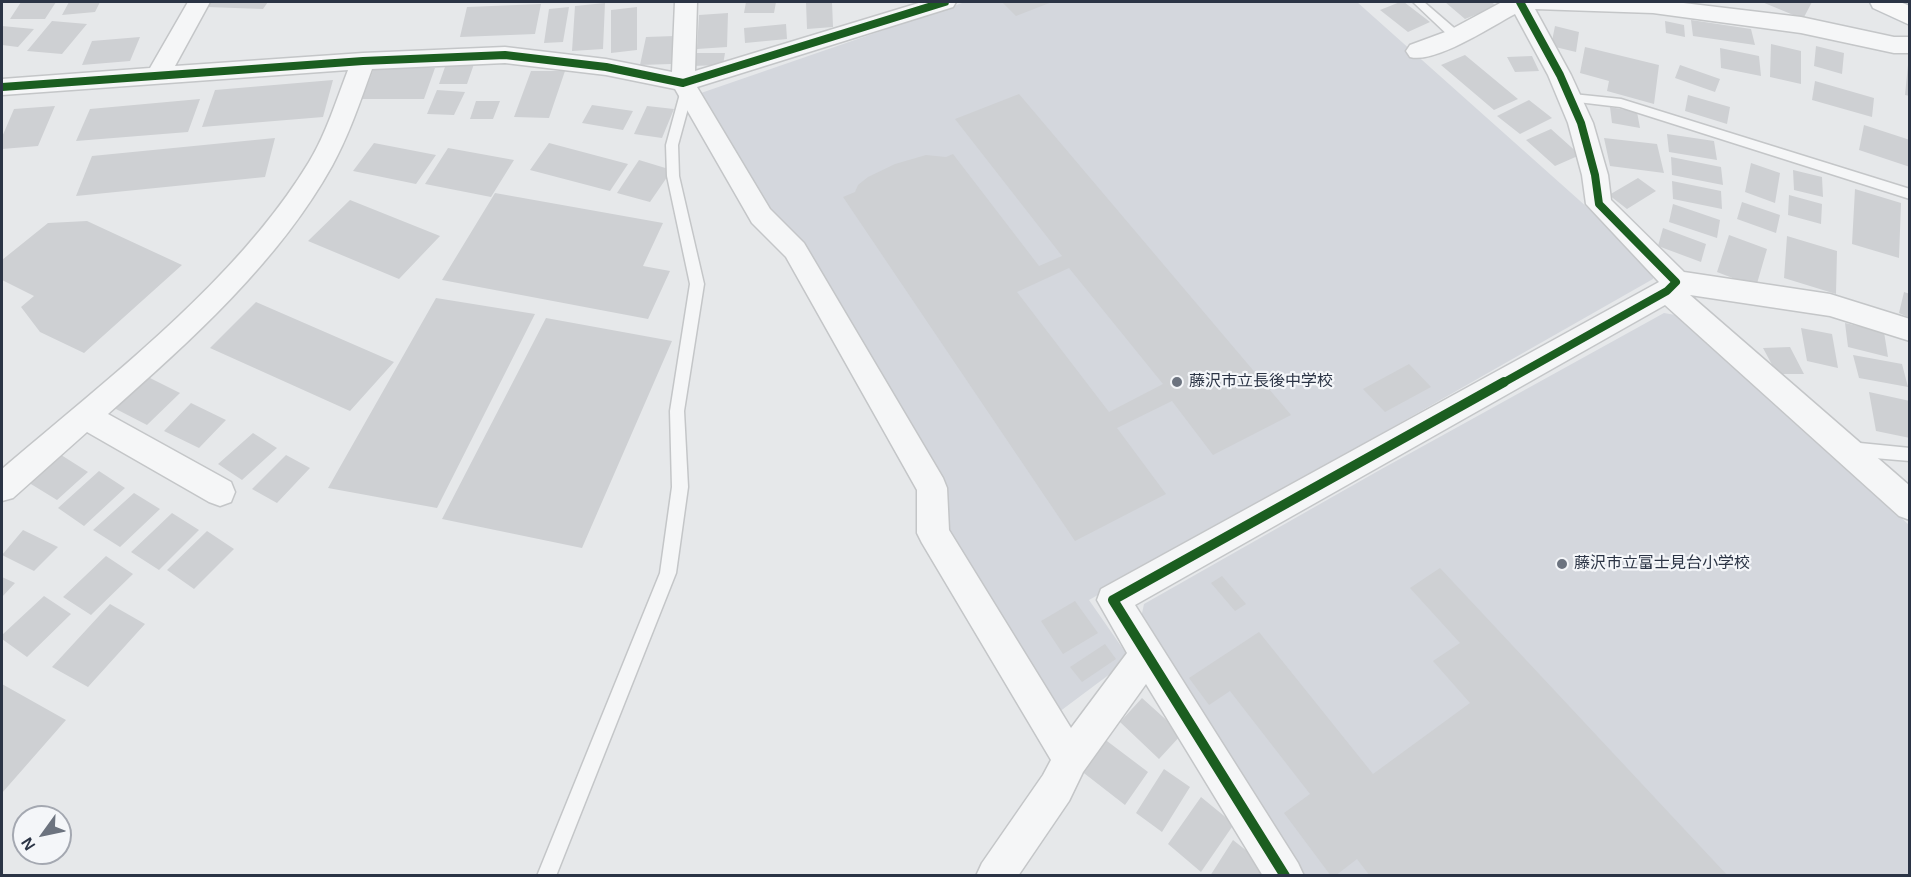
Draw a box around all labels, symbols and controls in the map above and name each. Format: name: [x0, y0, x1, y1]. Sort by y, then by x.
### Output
place label: 藤沢市立長後中学校: [1189, 372, 1333, 392]
marker: 藤沢市立長後中学校: [1170, 375, 1184, 389]
place label: 藤沢市立富士見台小学校: [1574, 554, 1750, 574]
marker: 藤沢市立富士見台小学校: [1555, 557, 1569, 571]
north arrow: [12, 805, 72, 865]
text: N: [18, 835, 38, 853]

